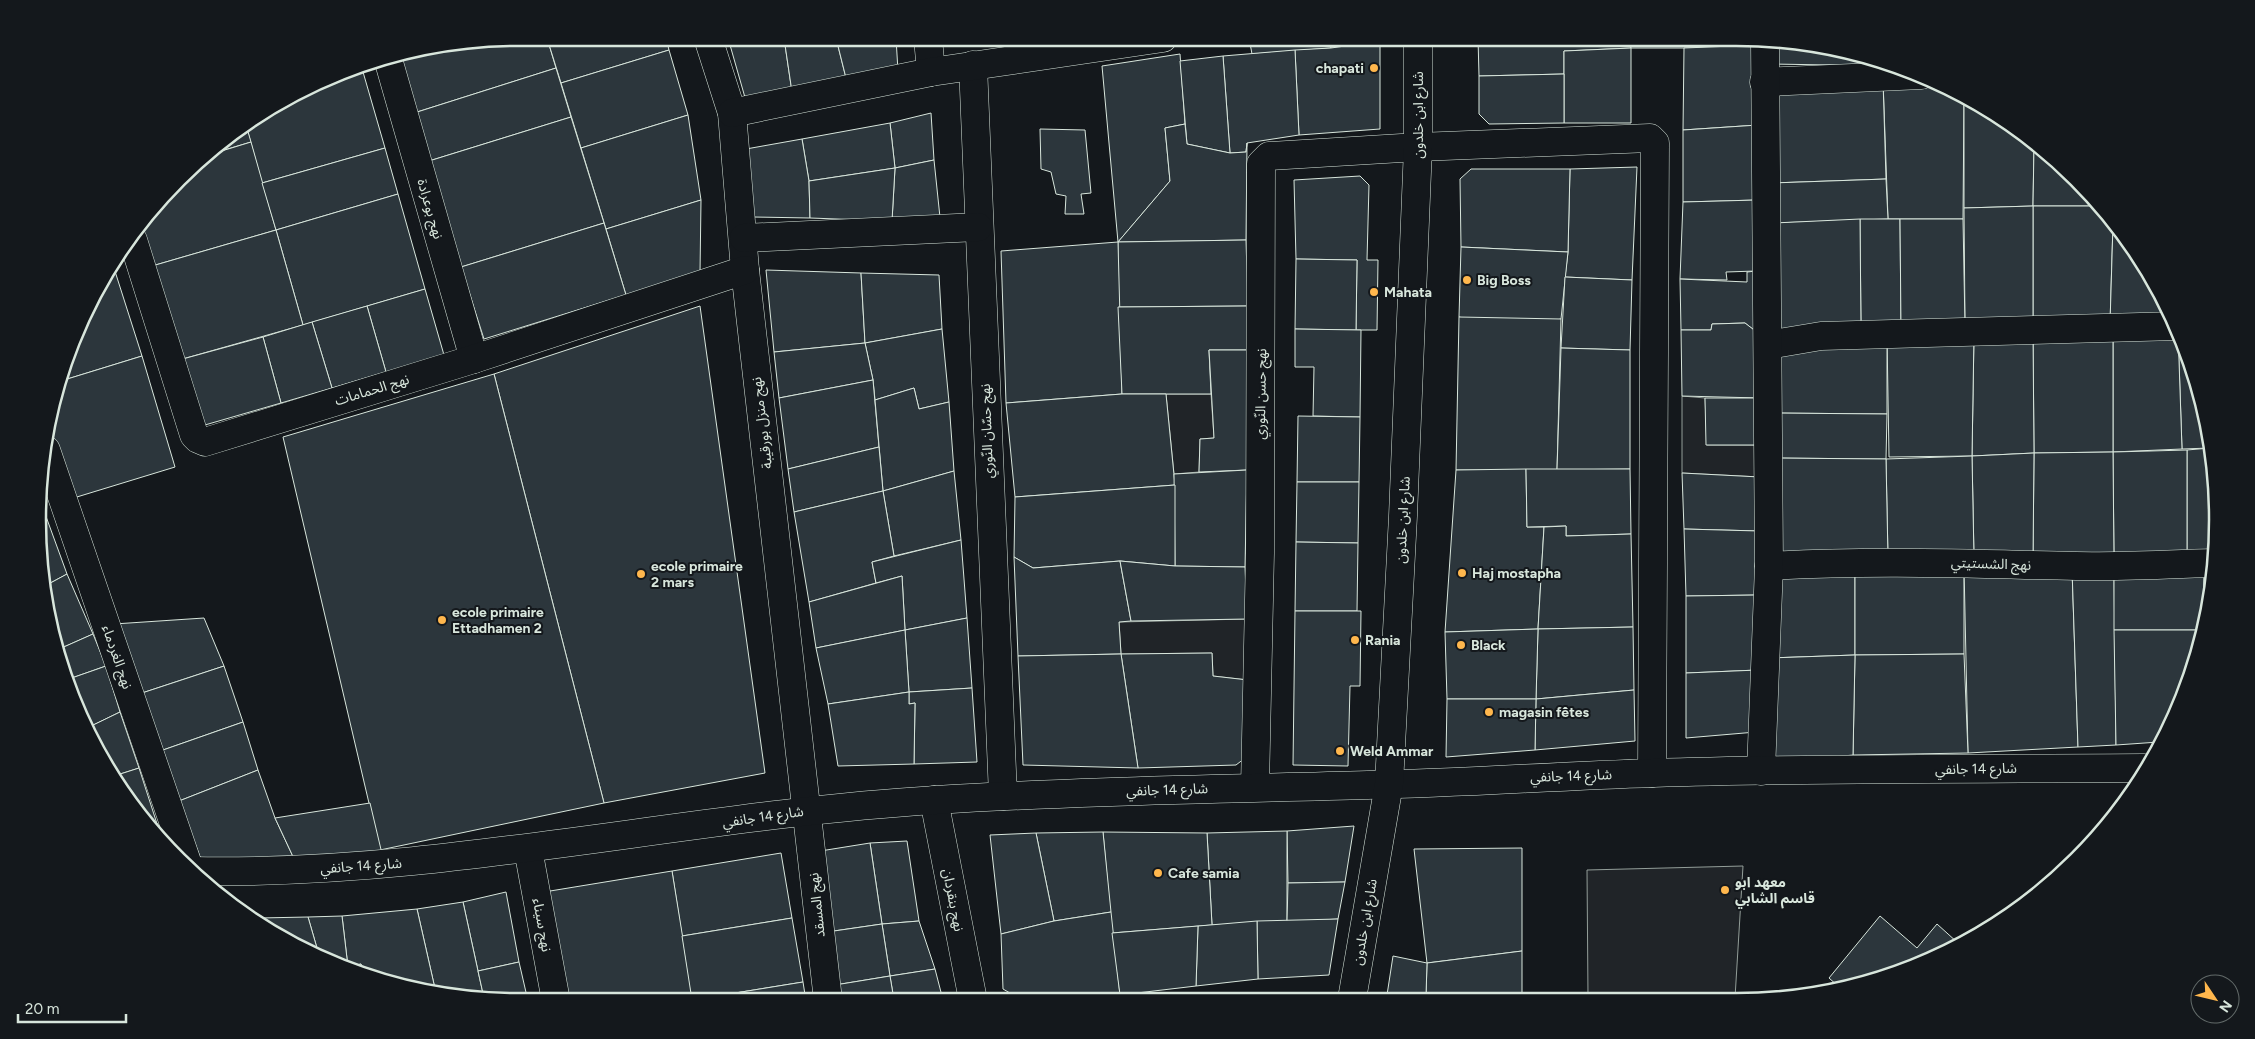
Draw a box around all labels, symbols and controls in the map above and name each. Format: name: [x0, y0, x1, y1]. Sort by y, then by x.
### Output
place label: chapati: [1316, 60, 1364, 77]
marker: chapati: [1368, 62, 1380, 74]
street label: شارع ابن خلدون: [1410, 71, 1429, 159]
street label: نهج بوعرادة: [411, 177, 447, 242]
place label: Big Boss: [1477, 272, 1531, 289]
marker: Big Boss: [1461, 274, 1473, 286]
place label: Mahata: [1384, 284, 1432, 301]
marker: Mahata: [1368, 286, 1380, 298]
street label: نهج حسن النّوري: [1252, 348, 1273, 440]
street label: نهج الحمامات: [333, 371, 412, 411]
street label: نهج منزل بورقيبة: [748, 376, 778, 470]
street label: نهج حسّان النّوري: [977, 383, 999, 479]
street label: شارع ابن خلدون: [1392, 476, 1416, 564]
street label: نهج الشستيتي: [1951, 554, 2032, 576]
place label: ecole primaire 2 mars: [651, 558, 743, 591]
place label: Haj mostapha: [1472, 565, 1561, 582]
marker: Haj mostapha: [1456, 567, 1468, 579]
marker: ecole primaire 2 mars: [635, 568, 647, 580]
place label: ecole primaire Ettadhamen 2: [452, 604, 544, 637]
marker: ecole primaire Ettadhamen 2: [436, 614, 448, 626]
street label: نهج الغردماء: [96, 623, 136, 692]
place label: Rania: [1365, 632, 1401, 649]
marker: Rania: [1349, 634, 1361, 646]
place label: Black: [1471, 637, 1506, 654]
marker: Black: [1455, 639, 1467, 651]
place label: magasin fêtes: [1499, 704, 1589, 721]
marker: magasin fêtes: [1483, 706, 1495, 718]
place label: Weld Ammar: [1350, 743, 1434, 760]
marker: Weld Ammar: [1334, 745, 1346, 757]
street label: شارع 14 جانفي: [1935, 760, 2017, 780]
street label: شارع 14 جانفي: [1530, 766, 1612, 788]
street label: شارع 14 جانفي: [1126, 780, 1208, 802]
street label: شارع 14 جانفي: [721, 803, 805, 833]
street label: شارع 14 جانفي: [319, 855, 403, 880]
place label: Cafe samia: [1168, 865, 1239, 882]
street label: نهج بنقردان: [937, 867, 967, 933]
marker: Cafe samia: [1152, 867, 1164, 879]
street label: نهج المسقد: [805, 871, 831, 938]
place label: معهد ابو قاسم الشابي: [1735, 874, 1815, 909]
street label: شارع ابن خلدون: [1349, 878, 1383, 967]
marker: معهد ابو قاسم الشابي: [1719, 884, 1731, 896]
street label: نهج سيناء: [527, 897, 555, 954]
north arrow: [2190, 974, 2240, 1024]
scale bar: [18, 992, 125, 1024]
text: N: [2215, 997, 2235, 1015]
text: 20 m: [25, 1000, 59, 1018]

